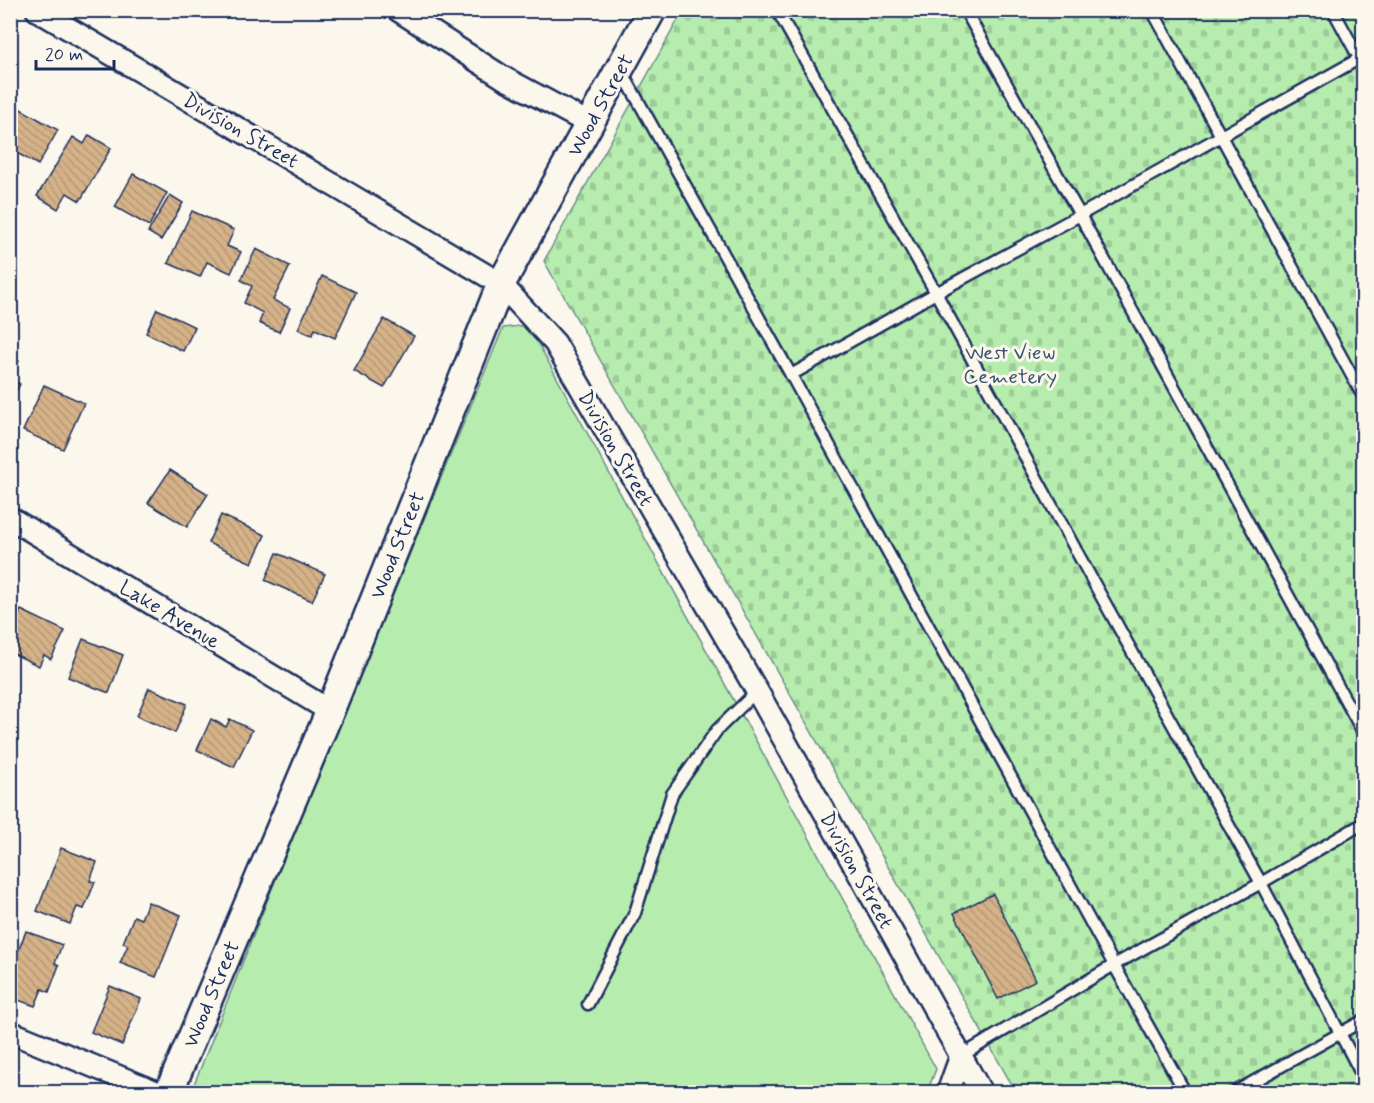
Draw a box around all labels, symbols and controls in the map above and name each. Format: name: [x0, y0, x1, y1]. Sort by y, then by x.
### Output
scale bar: [36, 33, 114, 71]
text: 20 m: [45, 43, 83, 67]
street label: Wood Street: [561, 49, 641, 162]
street label: Division Street: [177, 86, 304, 175]
park label: West View Cemetery: [963, 339, 1057, 391]
street label: Division Street: [571, 385, 660, 512]
street label: Wood Street: [364, 487, 432, 603]
street label: Lake Avenue: [114, 574, 225, 656]
street label: Division Street: [812, 807, 900, 934]
street label: Wood Street: [177, 937, 247, 1052]

